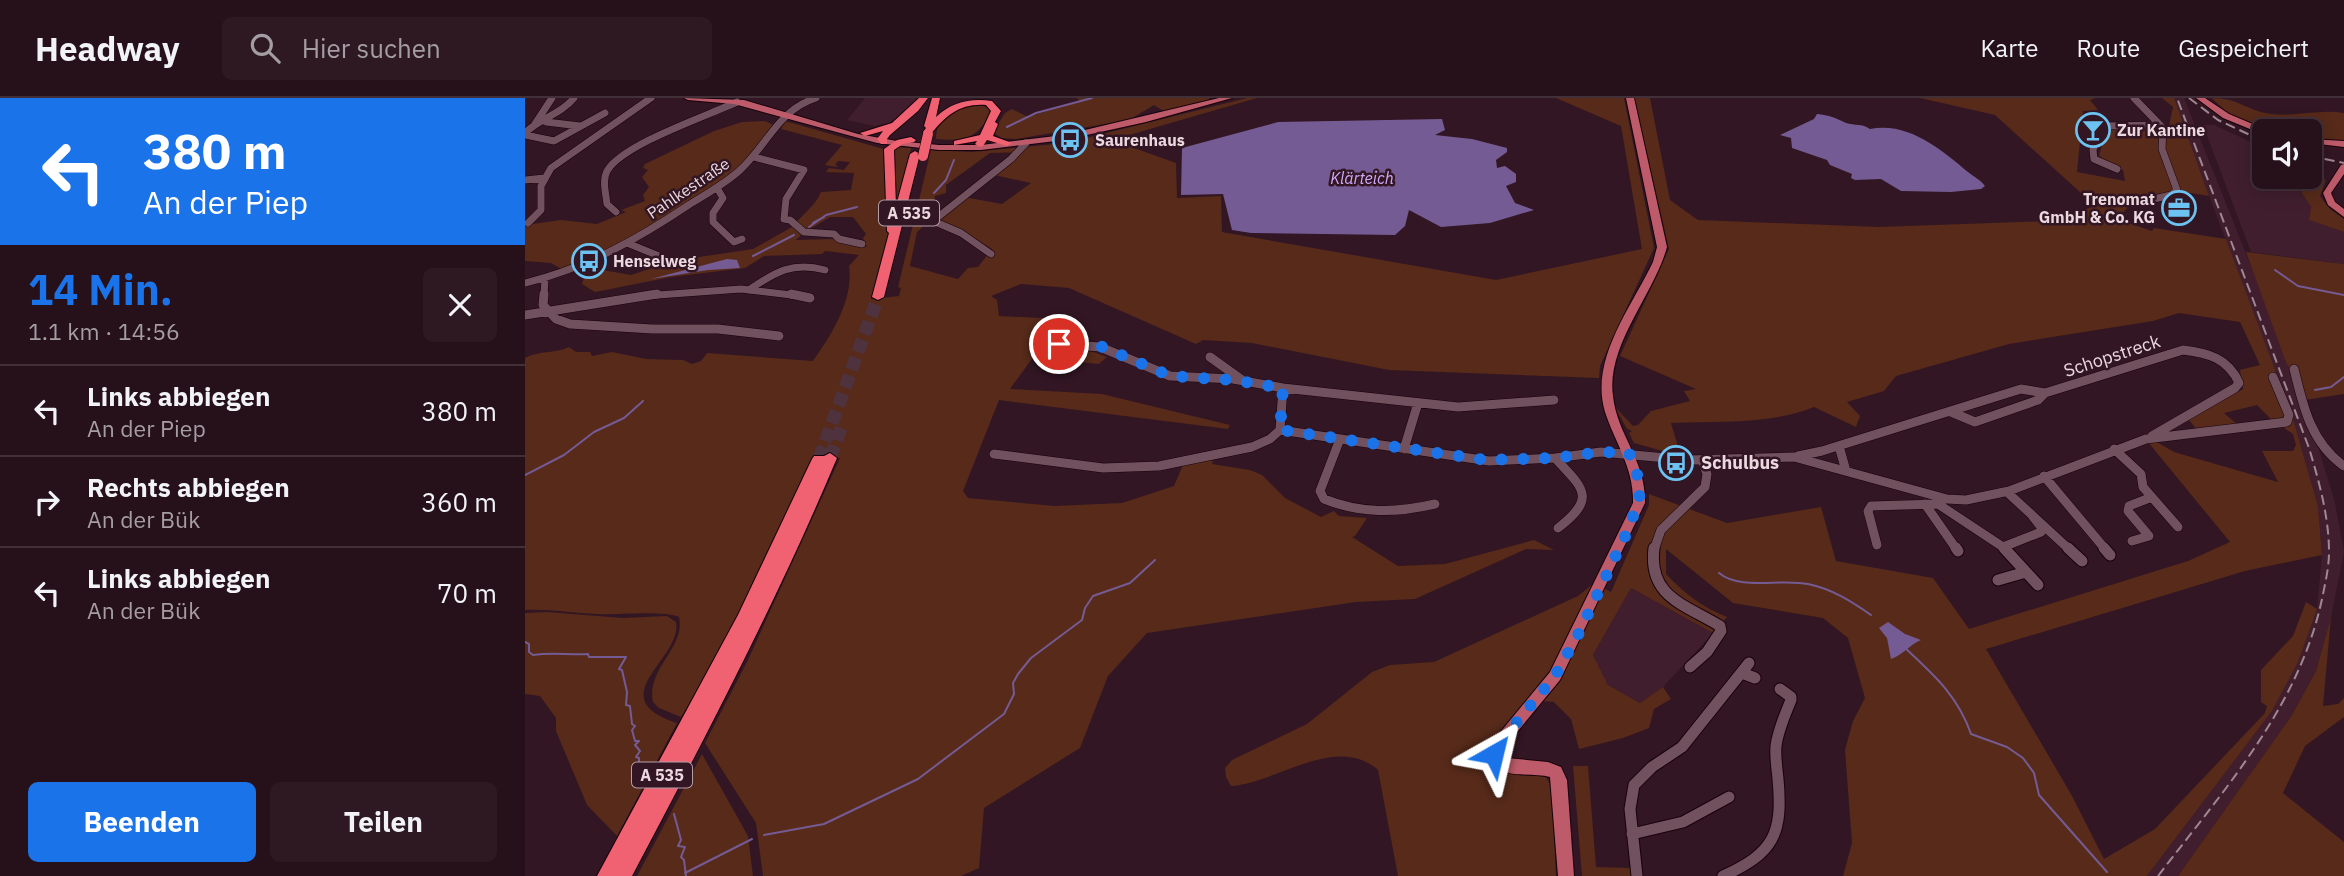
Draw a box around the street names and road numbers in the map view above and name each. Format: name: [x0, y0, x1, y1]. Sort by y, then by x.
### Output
street label: Pahlkestraße: [643, 153, 733, 223]
road number: A 535: [879, 200, 939, 225]
street label: Schopstreck: [2061, 329, 2164, 382]
road number: A 535: [632, 762, 692, 788]

